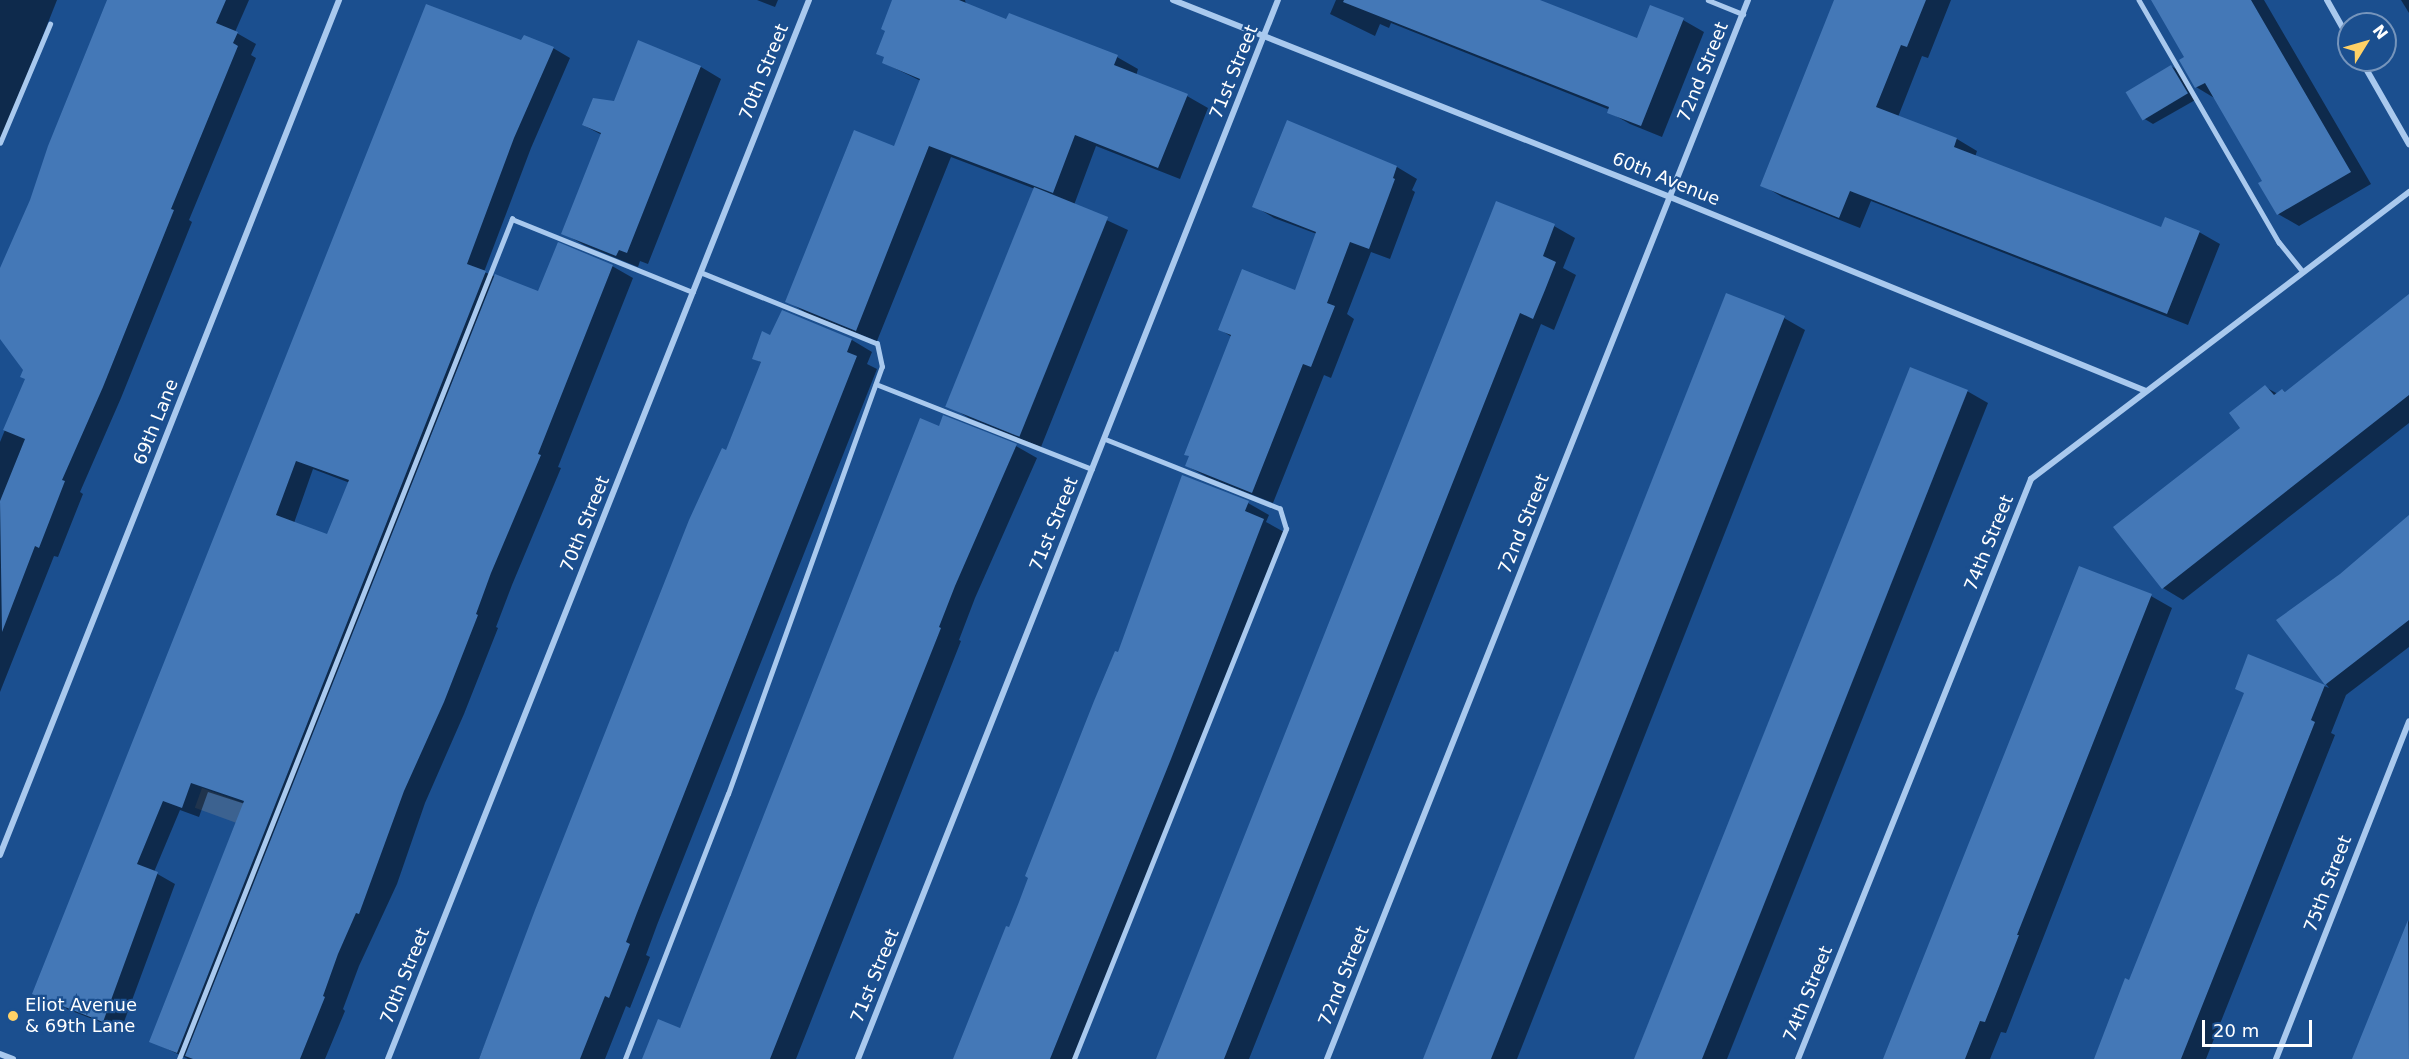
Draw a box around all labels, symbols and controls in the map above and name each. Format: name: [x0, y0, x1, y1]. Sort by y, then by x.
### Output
north arrow: [2337, 12, 2397, 72]
street label: 72nd Street: [1673, 19, 1733, 125]
street label: 70th Street: [735, 21, 793, 123]
text: N: [2369, 21, 2392, 43]
street label: 71st Street: [1205, 22, 1263, 122]
street label: 60th Avenue: [1609, 148, 1723, 210]
street label: 69th Lane: [129, 376, 183, 468]
street label: 72nd Street: [1494, 471, 1554, 577]
street label: 70th Street: [556, 473, 614, 575]
street label: 71st Street: [1025, 474, 1083, 574]
street label: 74th Street: [1960, 492, 2018, 594]
street label: 75th Street: [2300, 833, 2356, 935]
street label: 72nd Street: [1314, 923, 1374, 1029]
street label: 70th Street: [376, 925, 434, 1027]
street label: 71st Street: [846, 926, 904, 1026]
street label: 74th Street: [1779, 943, 1837, 1045]
place label: Eliot Avenue & 69th Lane: [25, 995, 137, 1038]
scale bar: [2205, 1008, 2314, 1046]
marker: Eliot Avenue & 69th Lane: [6, 1009, 20, 1023]
text: 20 m: [2213, 1020, 2259, 1041]

